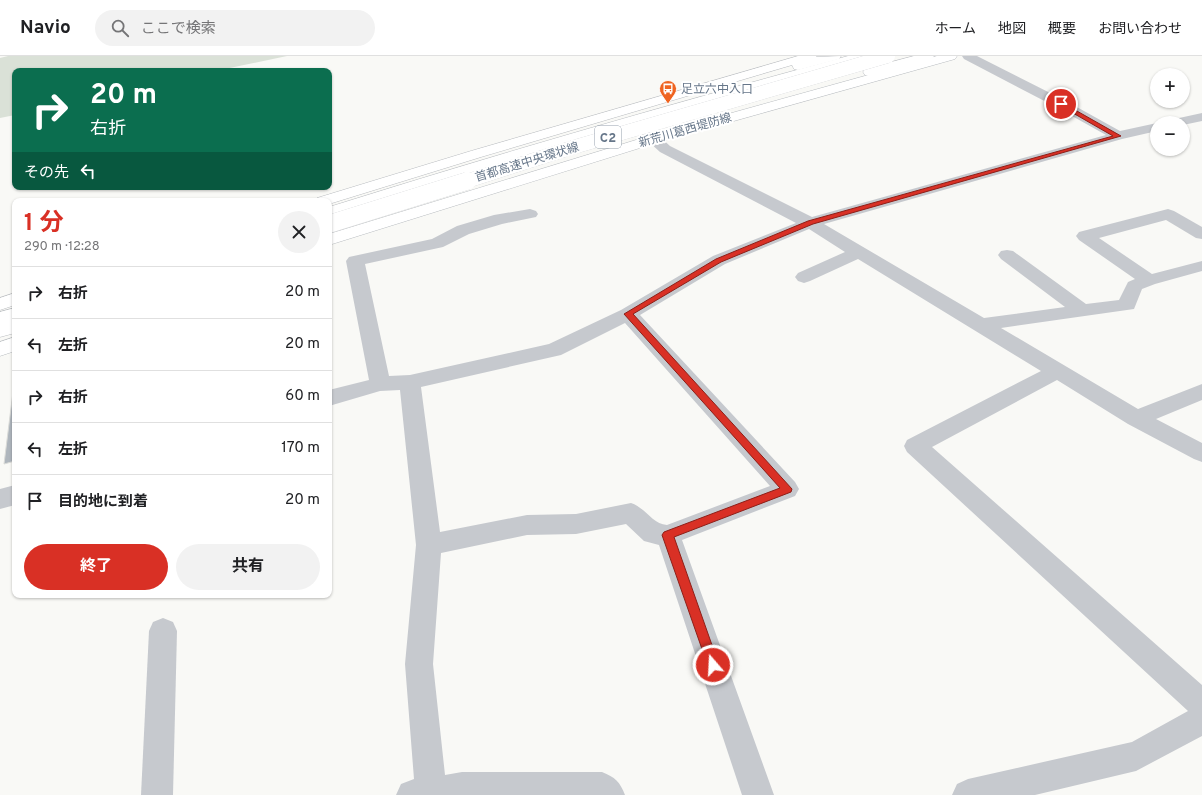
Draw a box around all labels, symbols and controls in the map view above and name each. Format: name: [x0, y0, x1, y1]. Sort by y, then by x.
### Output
search box: [95, 10, 375, 46]
text: Navio: [20, 16, 71, 40]
icon: search: [109, 17, 131, 39]
text: ここで検索: [141, 20, 216, 39]
text: ホーム: [934, 21, 976, 38]
text: 地図: [998, 21, 1026, 38]
text: 概要: [1048, 21, 1076, 38]
text: お問い合わせ: [1098, 21, 1182, 38]
map controls: [1150, 68, 1190, 156]
button: +: [1150, 68, 1190, 108]
text: 20 m: [90, 78, 157, 114]
bus stop icon: 足立六中入口: [658, 79, 678, 104]
place label: 足立六中入口: [681, 82, 753, 98]
icon: right: [24, 84, 76, 136]
pin: [1044, 87, 1078, 121]
icon: arrive: [1050, 93, 1072, 115]
street label: 新荒川葛西堤防線: [637, 110, 734, 152]
button: −: [1150, 116, 1190, 156]
text: 右折: [90, 118, 126, 141]
road number: C2: [595, 126, 621, 148]
street label: 首都高速中央環状線: [473, 140, 581, 186]
icon: left: [77, 160, 99, 182]
text: その先: [24, 164, 69, 183]
text: 1 分: [24, 209, 64, 239]
button: close: [278, 211, 320, 253]
text: 290 m · 12:28: [24, 239, 100, 255]
icon: right: [24, 282, 46, 304]
text: 20 m: [285, 283, 320, 302]
text: 右折: [58, 285, 88, 304]
icon: left: [24, 334, 46, 356]
text: 20 m: [285, 335, 320, 354]
text: 左折: [58, 337, 88, 356]
icon: right: [24, 386, 46, 408]
text: 60 m: [285, 387, 320, 406]
text: 右折: [58, 389, 88, 408]
icon: left: [24, 438, 46, 460]
text: 170 m: [281, 439, 320, 458]
text: 左折: [58, 441, 88, 460]
icon: arrive: [24, 490, 46, 512]
text: 20 m: [285, 491, 320, 510]
text: 目的地に到着: [58, 493, 148, 512]
button: 終了: [24, 544, 168, 590]
button: 共有: [176, 544, 320, 590]
position arrow: [692, 644, 734, 686]

